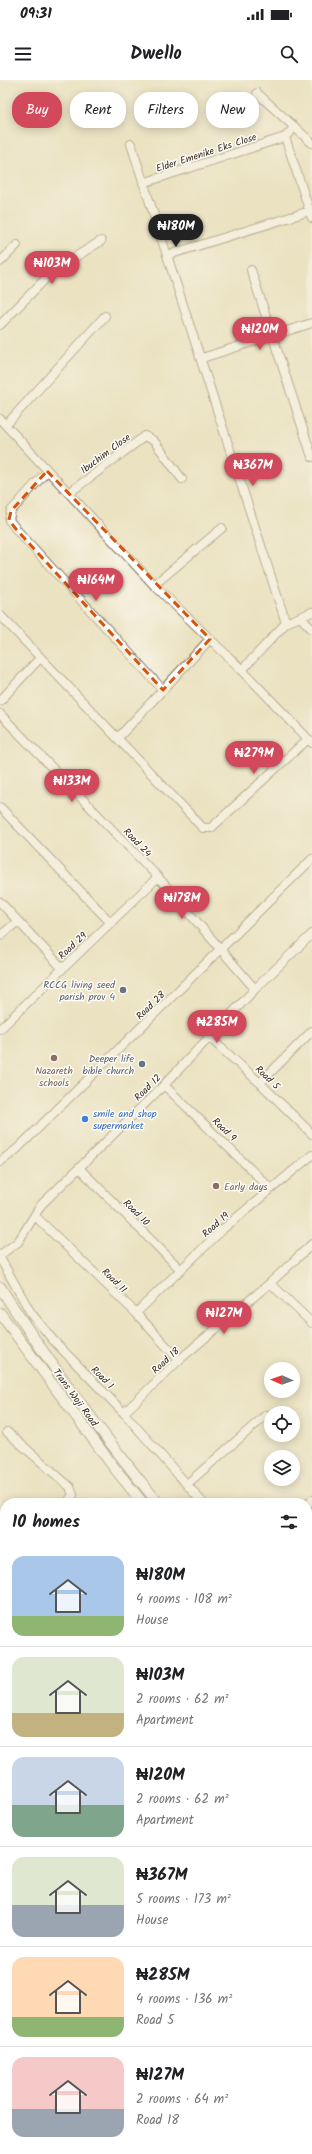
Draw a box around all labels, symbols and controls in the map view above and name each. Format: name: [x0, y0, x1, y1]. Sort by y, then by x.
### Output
text: 09:31: [20, 2, 52, 26]
text: Dwello: [130, 40, 182, 69]
icon: menu: [12, 43, 34, 65]
icon: search: [278, 43, 300, 65]
chip: Buy: [12, 92, 62, 128]
chip: Rent: [70, 92, 126, 128]
chip: Filters: [134, 92, 198, 128]
chip: New: [206, 92, 259, 128]
street label: Elder Emenike Eks Close: [154, 129, 259, 177]
pin: ₦180M: [148, 214, 204, 248]
text: ₦180M: [157, 216, 195, 237]
pin: ₦103M: [24, 251, 80, 285]
text: ₦103M: [34, 253, 70, 274]
pin: ₦120M: [232, 317, 288, 351]
text: ₦120M: [241, 319, 279, 340]
street label: Ibuchim Close: [77, 429, 134, 478]
pin: ₦367M: [225, 453, 281, 487]
text: ₦367M: [233, 455, 273, 476]
pin: ₦164M: [68, 568, 124, 602]
text: ₦164M: [77, 570, 115, 591]
pin: ₦279M: [226, 741, 282, 775]
text: ₦279M: [234, 743, 274, 764]
pin: ₦133M: [44, 769, 100, 803]
text: ₦133M: [53, 771, 91, 792]
street label: Road 24: [119, 824, 156, 861]
pin: ₦178M: [154, 886, 210, 920]
text: ₦178M: [164, 888, 200, 909]
street label: Road 29: [55, 928, 91, 963]
place label: RCCG living seed parish prov 4: [43, 977, 116, 1005]
marker: RCCG living seed parish prov 4: [118, 985, 128, 995]
street label: Road 28: [132, 987, 170, 1024]
pin: ₦285M: [189, 1010, 245, 1044]
text: ₦285M: [196, 1012, 238, 1033]
place label: Deeper life bible church: [82, 1051, 134, 1079]
marker: Nazareth schools: [49, 1053, 59, 1063]
marker: Deeper life bible church: [137, 1059, 147, 1069]
street label: Road 5: [251, 1062, 284, 1094]
place label: Nazareth schools: [35, 1063, 73, 1091]
street label: Road 12: [130, 1070, 165, 1105]
place label: smile and shop supermarket: [93, 1106, 157, 1134]
marker: smile and shop supermarket: [80, 1114, 90, 1124]
street label: Road 9: [208, 1114, 240, 1146]
place label: Early days: [224, 1179, 268, 1195]
marker: Early days: [211, 1181, 221, 1191]
street label: Road 10: [119, 1196, 153, 1230]
street label: Road 19: [198, 1208, 233, 1241]
street label: Road 11: [98, 1264, 131, 1297]
pin: ₦127M: [196, 1301, 252, 1335]
text: ₦127M: [206, 1303, 242, 1324]
street label: Road 18: [148, 1343, 184, 1378]
street label: Road 1: [87, 1362, 118, 1393]
north arrow: [264, 1362, 300, 1398]
map controls: [264, 1362, 300, 1486]
street label: Trans Woji Road: [49, 1365, 102, 1431]
button: locate: [264, 1406, 300, 1442]
button: layers: [264, 1450, 300, 1486]
text: 10 homes: [12, 1509, 80, 1536]
icon: filters: [278, 1511, 300, 1533]
text: ₦180M: [136, 1562, 185, 1589]
icon: home: [44, 1572, 92, 1620]
text: 4 rooms · 108 m²: [136, 1589, 232, 1610]
text: House: [136, 1610, 168, 1631]
text: ₦103M: [136, 1662, 184, 1689]
icon: home: [44, 1673, 92, 1721]
text: 2 rooms · 62 m²: [136, 1689, 229, 1710]
text: Apartment: [136, 1710, 194, 1731]
text: ₦120M: [136, 1762, 185, 1789]
icon: home: [44, 1773, 92, 1821]
text: 2 rooms · 62 m²: [136, 1789, 229, 1810]
text: Apartment: [136, 1810, 194, 1831]
text: ₦367M: [136, 1862, 188, 1889]
icon: home: [44, 1873, 92, 1921]
text: 5 rooms · 173 m²: [136, 1889, 231, 1910]
text: House: [136, 1910, 168, 1931]
text: ₦285M: [136, 1962, 190, 1989]
icon: home: [44, 1973, 92, 2021]
text: 4 rooms · 136 m²: [136, 1989, 232, 2010]
text: Road 5: [136, 2010, 174, 2031]
text: ₦127M: [136, 2062, 184, 2089]
icon: home: [44, 2073, 92, 2121]
text: 2 rooms · 64 m²: [136, 2089, 228, 2110]
text: Road 18: [136, 2110, 179, 2131]

